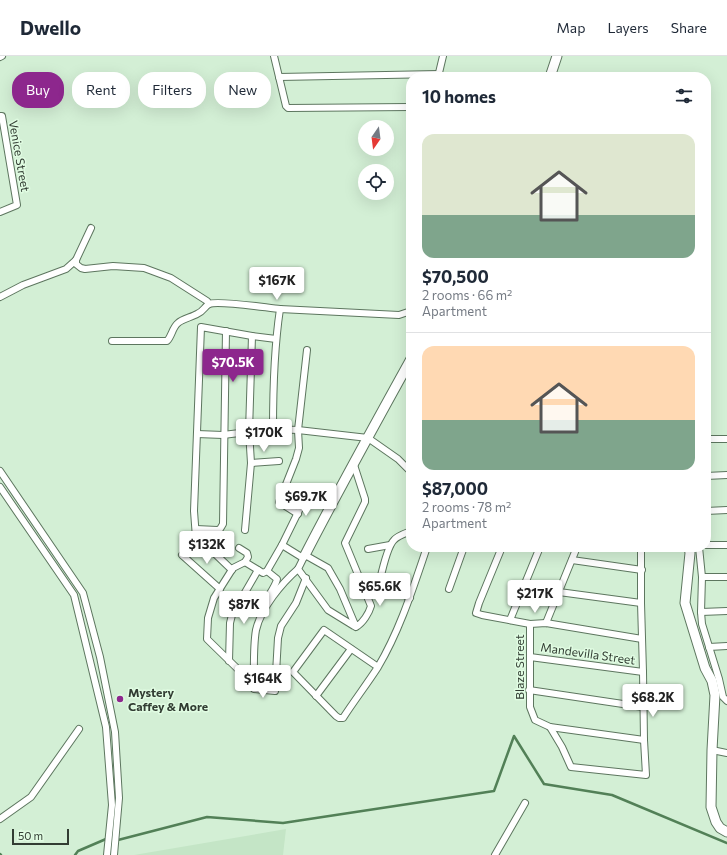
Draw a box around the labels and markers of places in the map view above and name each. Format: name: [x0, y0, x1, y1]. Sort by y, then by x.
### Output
pin: $167K: [249, 267, 305, 301]
pin: $70.5K: [200, 349, 266, 383]
pin: $170K: [236, 419, 292, 453]
pin: $69.7K: [273, 483, 339, 517]
pin: $132K: [179, 531, 235, 565]
pin: $65.6K: [347, 573, 413, 607]
pin: $217K: [507, 580, 563, 614]
pin: $87K: [220, 591, 268, 625]
pin: $164K: [235, 665, 291, 699]
pin: $68.2K: [620, 684, 686, 718]
place label: Mystery Caffey & More: [128, 685, 208, 713]
marker: Mystery Caffey & More: [115, 694, 125, 704]

